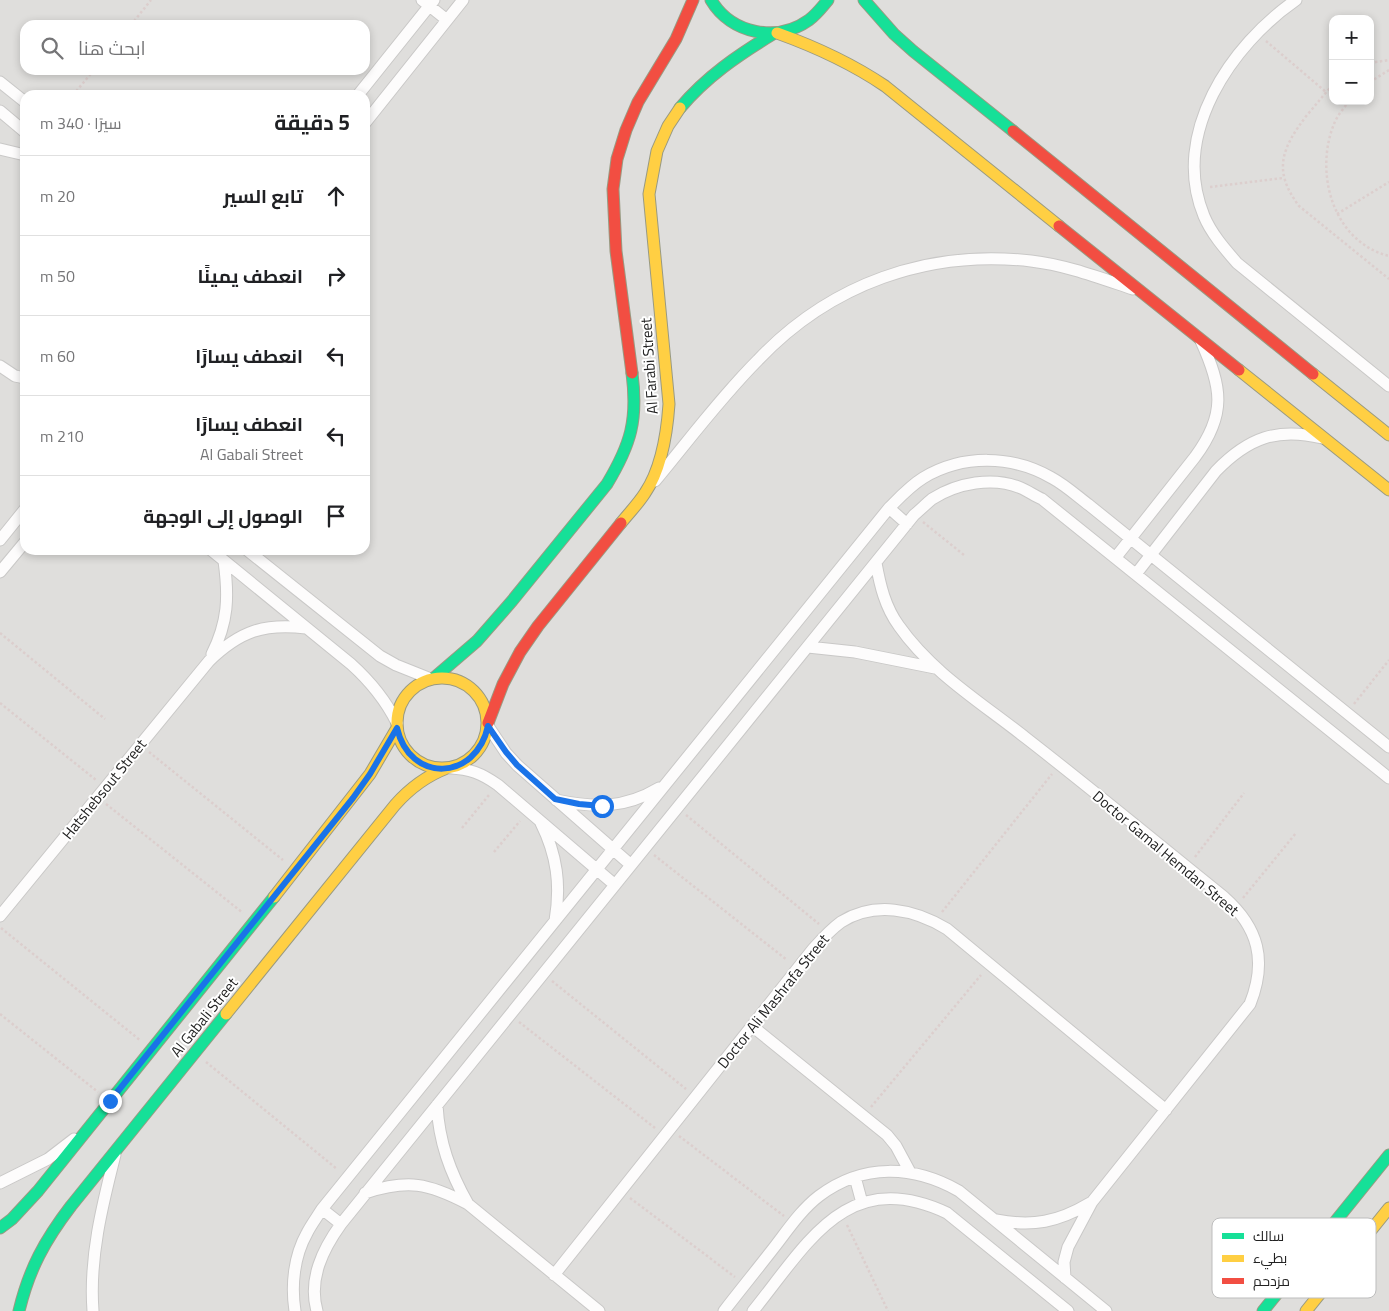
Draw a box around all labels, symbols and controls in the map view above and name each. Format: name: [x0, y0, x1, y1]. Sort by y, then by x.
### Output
map controls: [1329, 15, 1374, 105]
button: +: [1329, 15, 1374, 60]
search box: [20, 20, 370, 75]
text: ابحث هنا: [78, 33, 146, 62]
icon: search: [38, 34, 66, 62]
button: −: [1329, 60, 1374, 105]
text: 5 دقيقة: [274, 106, 350, 138]
text: سيرًا · 340 m: [40, 111, 121, 135]
text: تابع السير: [223, 181, 303, 210]
icon: ahead: [322, 182, 350, 210]
text: 20 m: [40, 184, 75, 208]
text: انعطف يمينًا: [198, 261, 303, 290]
icon: right: [322, 262, 350, 290]
text: 50 m: [40, 264, 75, 288]
street label: Al Farabi Street: [634, 316, 664, 415]
text: انعطف يسارًا: [195, 341, 303, 370]
icon: left: [322, 342, 350, 370]
text: 60 m: [40, 344, 75, 368]
text: انعطف يسارًا: [195, 409, 303, 438]
icon: left: [322, 422, 350, 450]
text: 210 m: [40, 424, 84, 448]
text: Al Gabali Street: [200, 442, 303, 466]
text: الوصول إلى الوجهة: [143, 501, 303, 530]
icon: arrive: [322, 502, 350, 530]
street label: Hatshebsout Street: [56, 733, 152, 844]
street label: Doctor Gamal Hemdan Street: [1088, 785, 1245, 922]
route start: [591, 795, 614, 818]
street label: Doctor Ali Mashrafa Street: [711, 928, 835, 1073]
street label: Al Gabali Street: [165, 972, 244, 1062]
route end: [99, 1090, 122, 1113]
legend: [1212, 1218, 1376, 1298]
text: سالك: [1253, 1225, 1284, 1246]
text: بطيء: [1253, 1247, 1287, 1270]
text: مزدحم: [1253, 1270, 1290, 1291]

